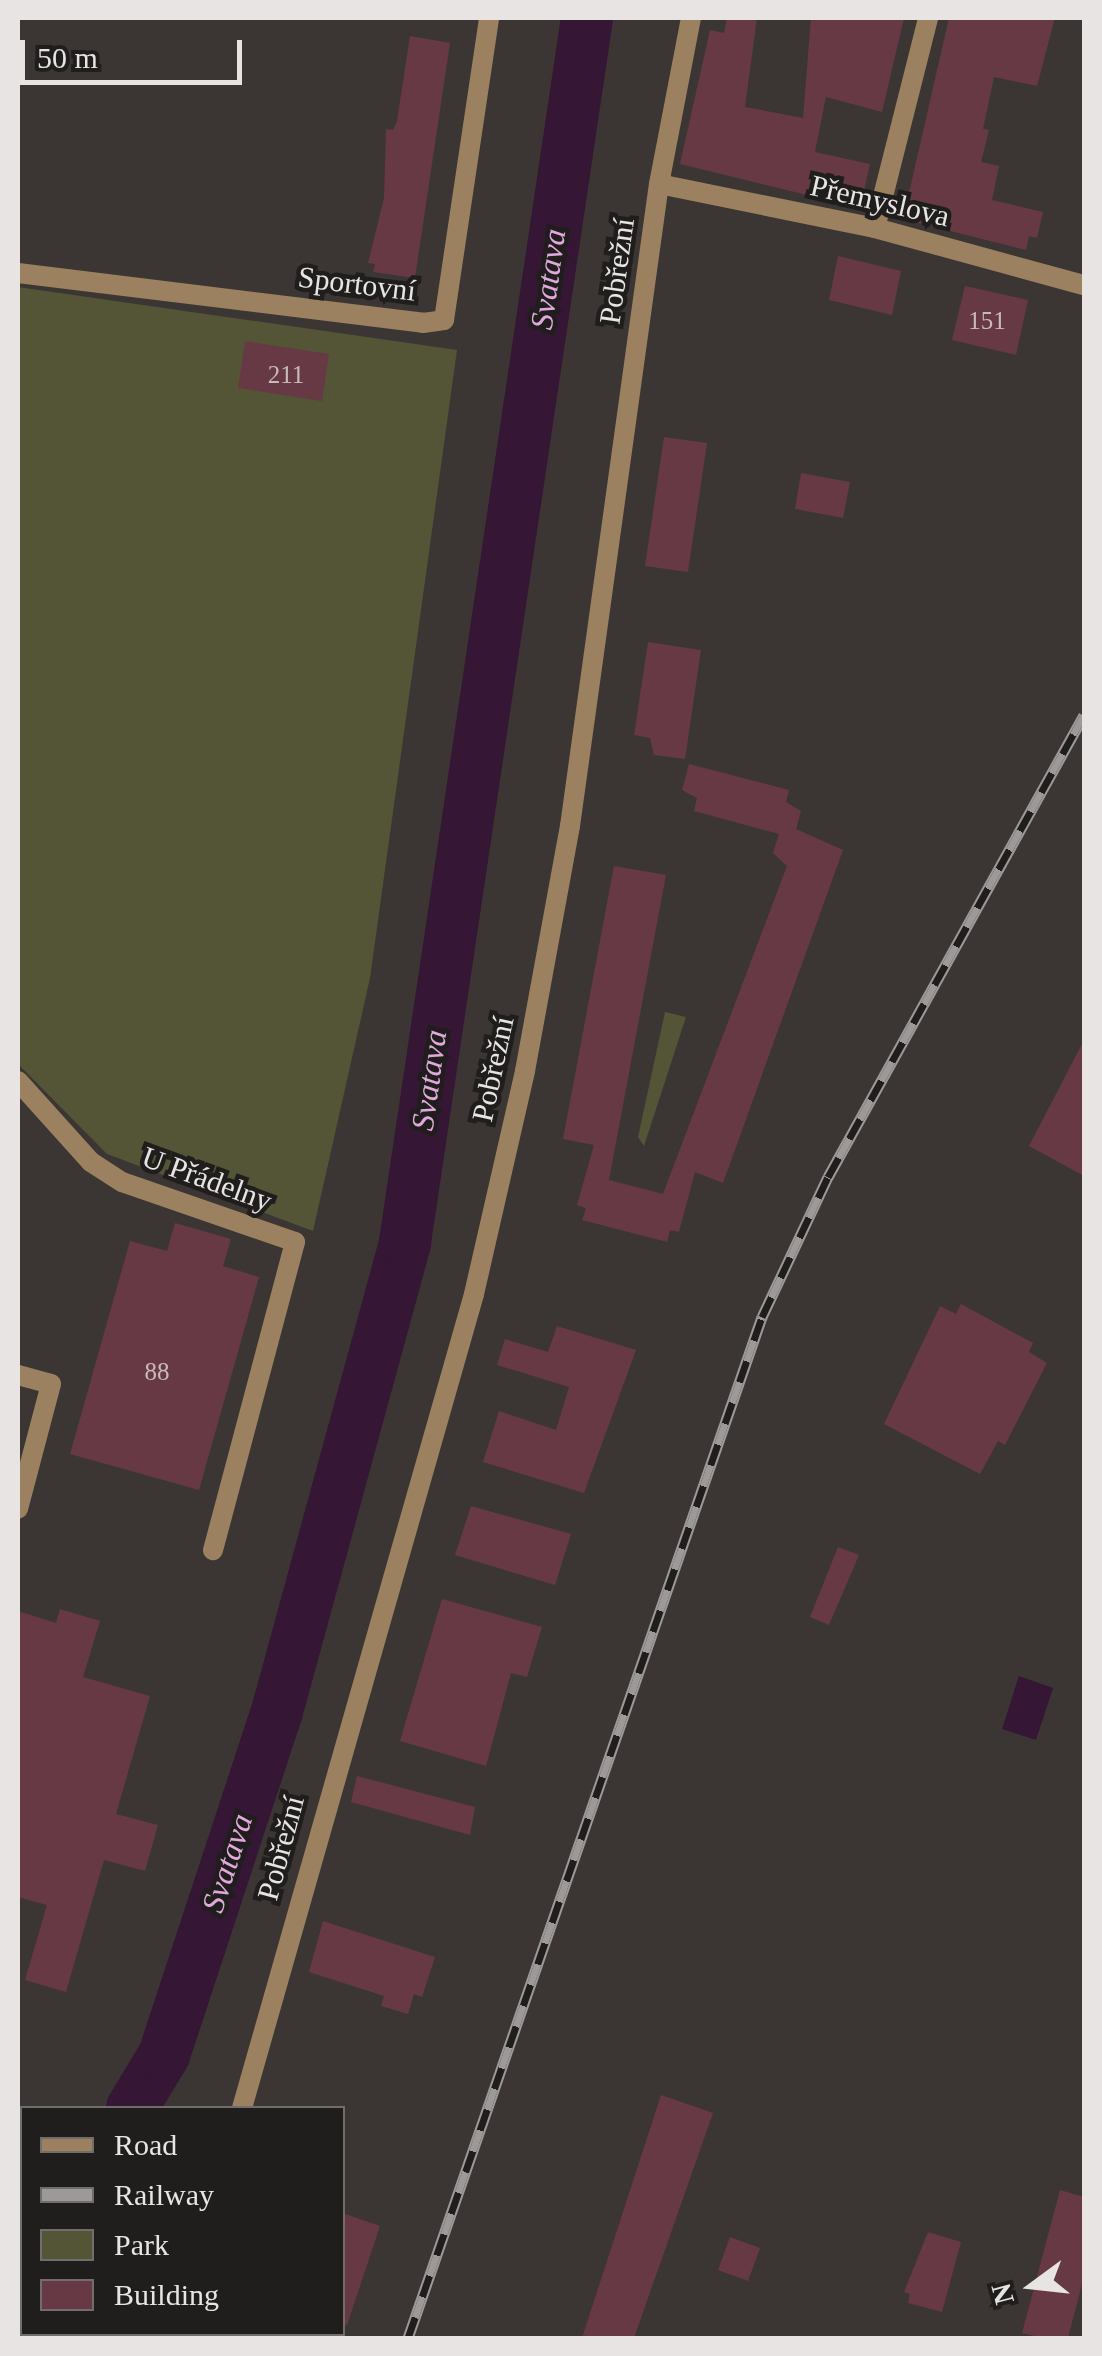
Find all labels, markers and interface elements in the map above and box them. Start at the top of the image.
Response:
scale bar [25,20,248,82]
text: 50 m [37,41,98,74]
street label: Přemyslova [807,168,953,234]
street label: Pobřežní [592,216,642,326]
water label: Svatava [522,226,574,332]
street label: Sportovní [296,259,418,309]
house number: 151 [968,306,1006,336]
house number: 211 [268,360,304,390]
street label: Pobřežní [464,1013,522,1125]
water label: Svatava [403,1027,455,1133]
street label: U Přádelny [137,1139,277,1219]
house number: 88 [144,1357,170,1387]
street label: Pobřežní [250,1792,312,1904]
water label: Svatava [193,1809,261,1917]
legend [20,2106,345,2336]
text: Road [114,2128,177,2161]
text: Railway [114,2178,214,2211]
text: Park [114,2228,169,2261]
north arrow [982,2236,1082,2336]
text: Building [114,2278,219,2311]
text: N [985,2280,1020,2308]

